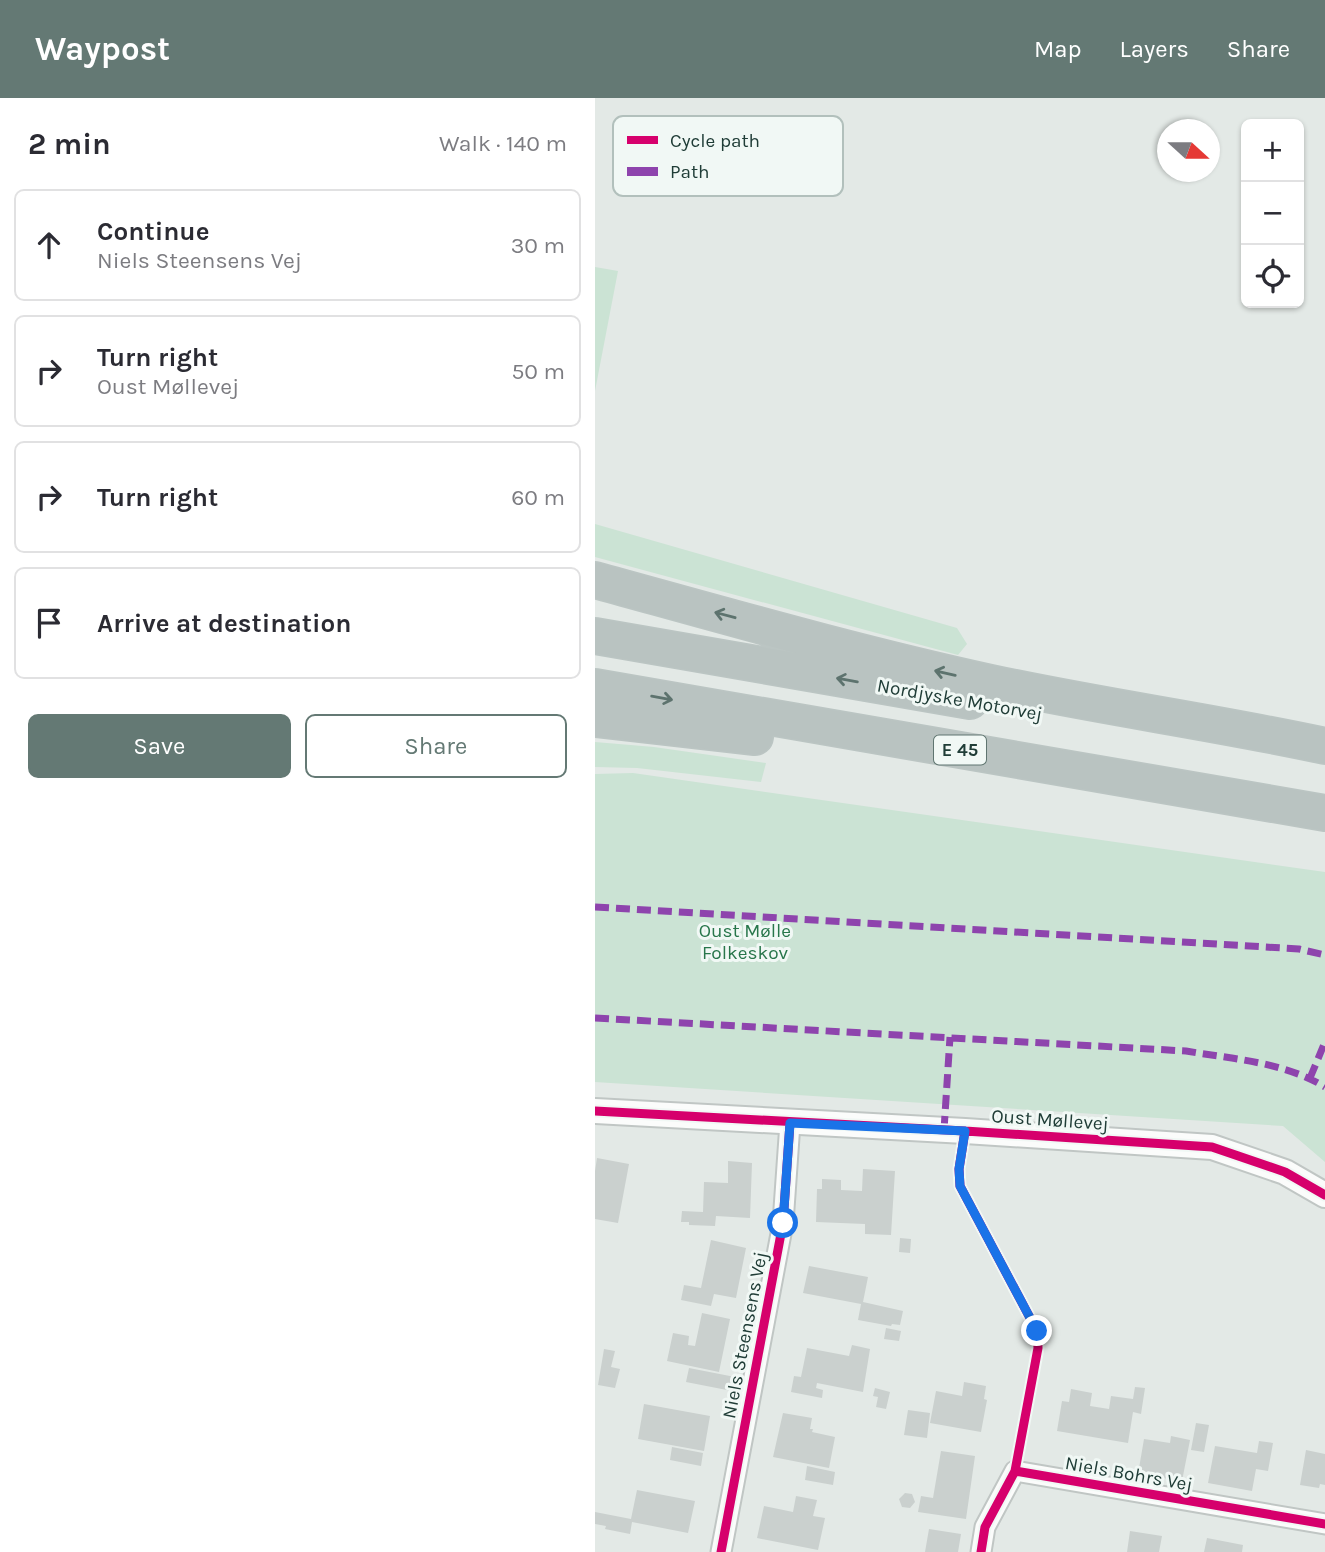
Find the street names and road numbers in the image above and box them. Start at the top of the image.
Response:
street label: Nordjyske Motorvej [875,675,1044,725]
road number: E 45 [934,736,986,764]
street label: Oust Møllevej [991,1105,1109,1135]
street label: Niels Steensens Vej [718,1250,772,1420]
street label: Niels Bohrs Vej [1063,1452,1194,1496]

